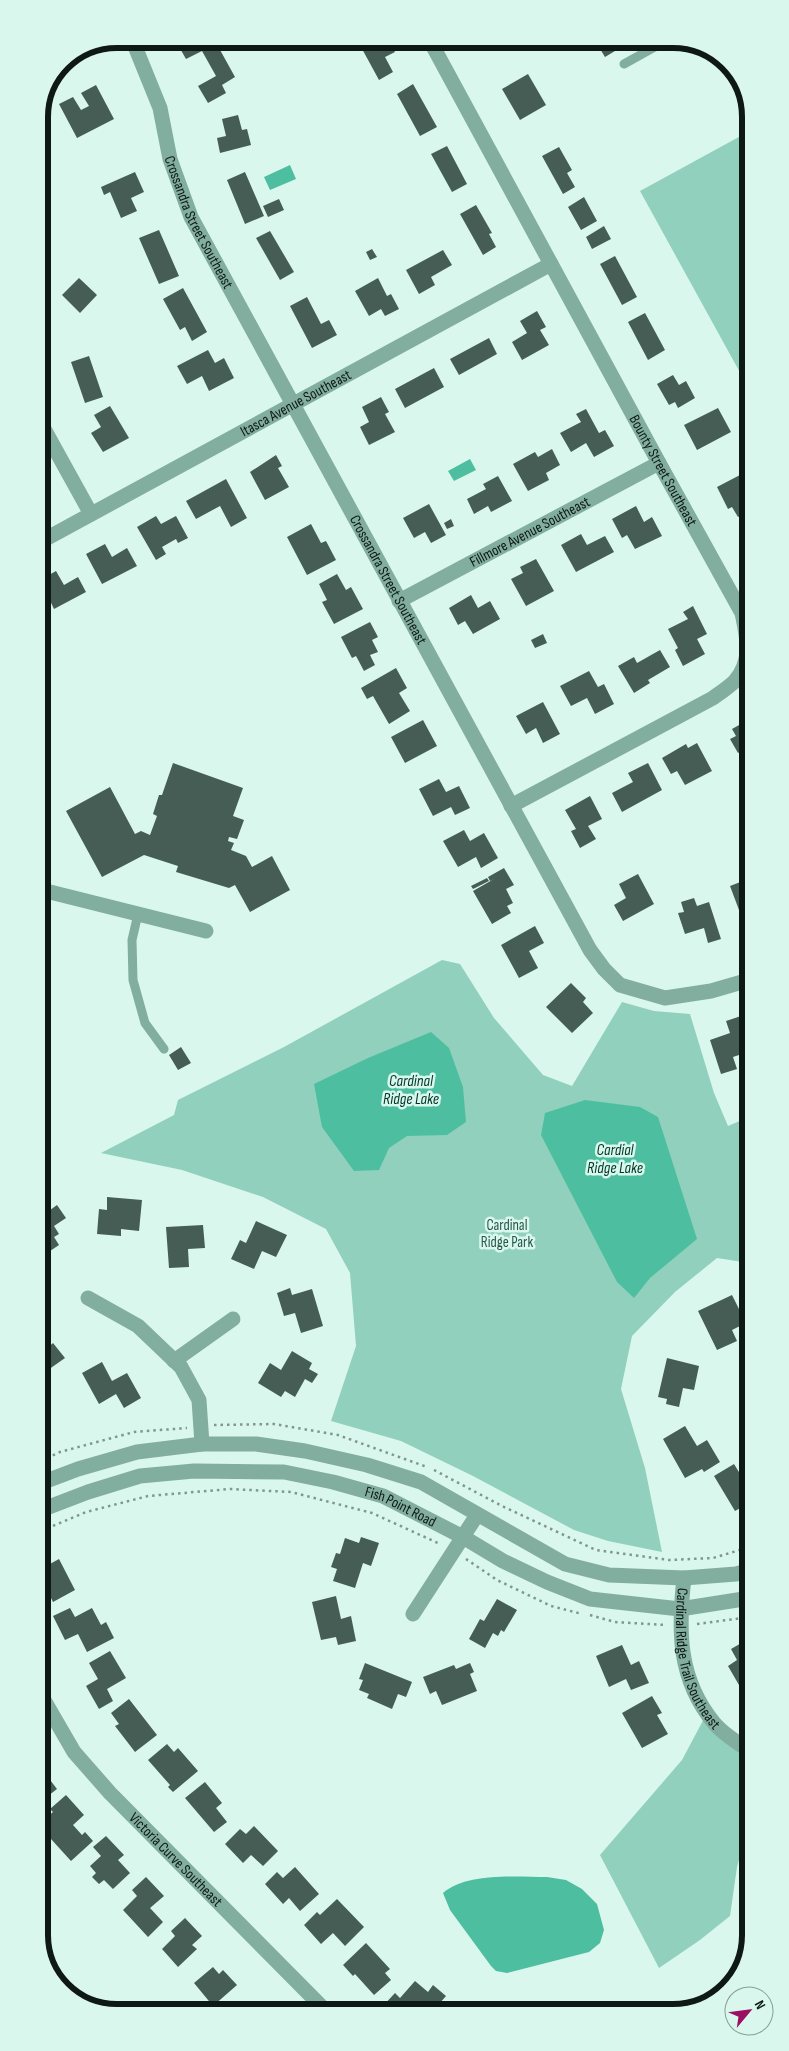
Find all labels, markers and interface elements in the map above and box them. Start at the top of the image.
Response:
street label: Crossandra Street Southeast [160,153,238,292]
street label: Itasca Avenue Southeast [237,365,355,441]
street label: Bounty Street Southeast [625,411,702,530]
street label: Fillmore Avenue Southeast [466,492,594,571]
street label: Crossandra Street Southeast [345,512,432,648]
water label: Cardinal Ridge Lake [383,1072,439,1109]
water label: Cardial Ridge Lake [587,1141,643,1178]
park label: Cardinal Ridge Park [481,1216,533,1252]
street label: Fish Point Road [363,1482,439,1531]
street label: Cardinal Ridge Trail Southeast [672,1587,725,1734]
street label: Victoria Curve Southeast [125,1808,227,1911]
north arrow [724,1986,774,2036]
text: N [751,1998,769,2012]

